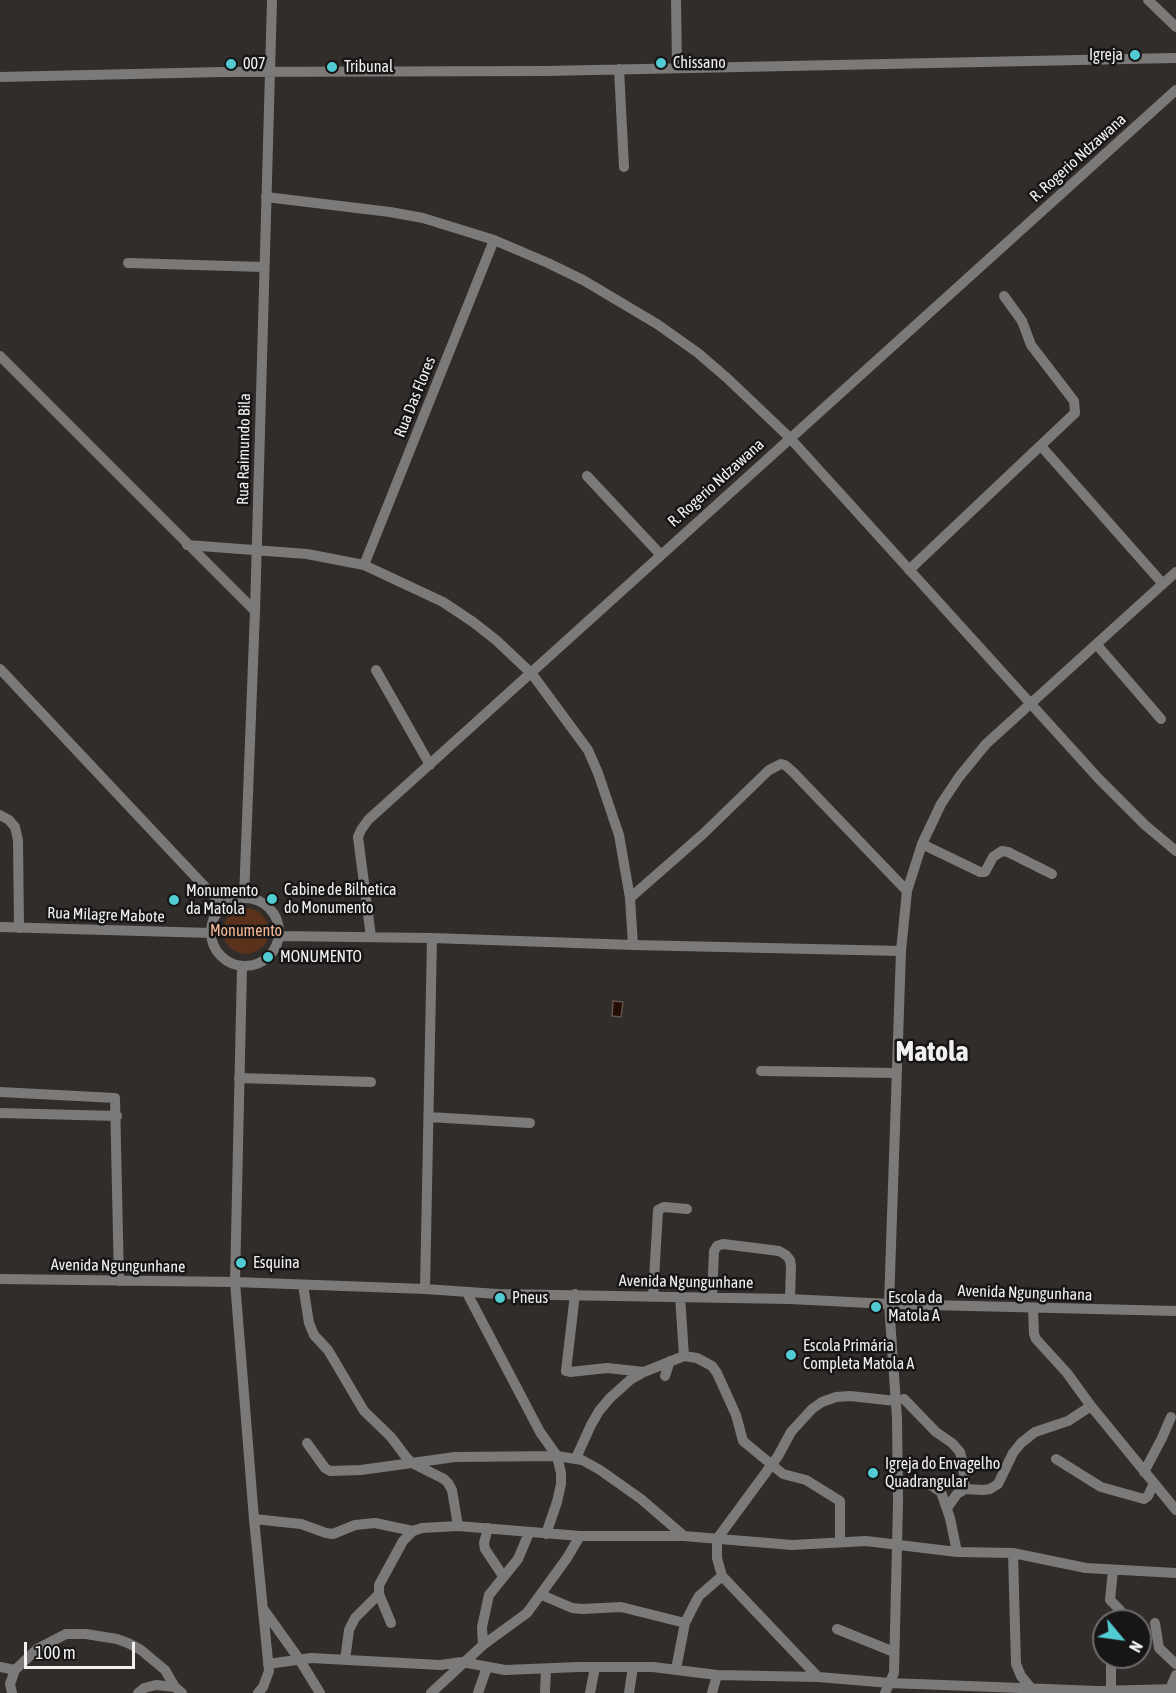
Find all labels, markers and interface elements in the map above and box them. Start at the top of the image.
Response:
place label: Igreja [1089,45,1123,65]
marker: Igreja [1128,48,1142,62]
place label: Chissano [673,53,726,73]
place label: 007 [243,54,266,74]
marker: Chissano [654,56,668,70]
marker: 007 [224,57,238,71]
place label: Tribunal [344,57,393,77]
marker: Tribunal [325,60,339,74]
street label: R. Rogerio Ndzawana [1026,110,1130,206]
street label: Rua Das Flores [390,354,440,440]
street label: Rua Raimundo Bila [233,393,255,505]
street label: R. Rogerio Ndzawana [664,435,768,531]
place label: Cabine de Bilhetica do Monumento [284,880,396,918]
place label: Monumento da Matola [186,881,258,919]
marker: Cabine de Bilhetica do Monumento [265,892,279,906]
marker: Monumento da Matola [167,893,181,907]
street label: Rua Milagre Mabote [47,903,165,927]
park label: Monumento [210,921,282,941]
place label: MONUMENTO [280,947,362,967]
marker: MONUMENTO [261,950,275,964]
district label: Matola [895,1035,969,1069]
place label: Esquina [253,1253,300,1273]
street label: Avenida Ngungunhane [51,1255,185,1277]
marker: Esquina [234,1256,248,1270]
street label: Avenida Ngungunhane [619,1271,753,1293]
street label: Avenida Ngungunhana [957,1281,1093,1305]
place label: Pneus [512,1288,548,1308]
place label: Escola da Matola A [888,1288,943,1326]
marker: Pneus [493,1291,507,1305]
marker: Escola da Matola A [869,1300,883,1314]
place label: Escola Primária Completa Matola A [803,1336,914,1374]
marker: Escola Primária Completa Matola A [784,1348,798,1362]
place label: Igreja do Envagelho Quadrangular [885,1454,1000,1492]
marker: Igreja do Envagelho Quadrangular [866,1466,880,1480]
north arrow [1092,1609,1152,1669]
scale bar [27,1630,138,1668]
text: N [1126,1638,1146,1655]
text: 100 m [35,1642,76,1663]

